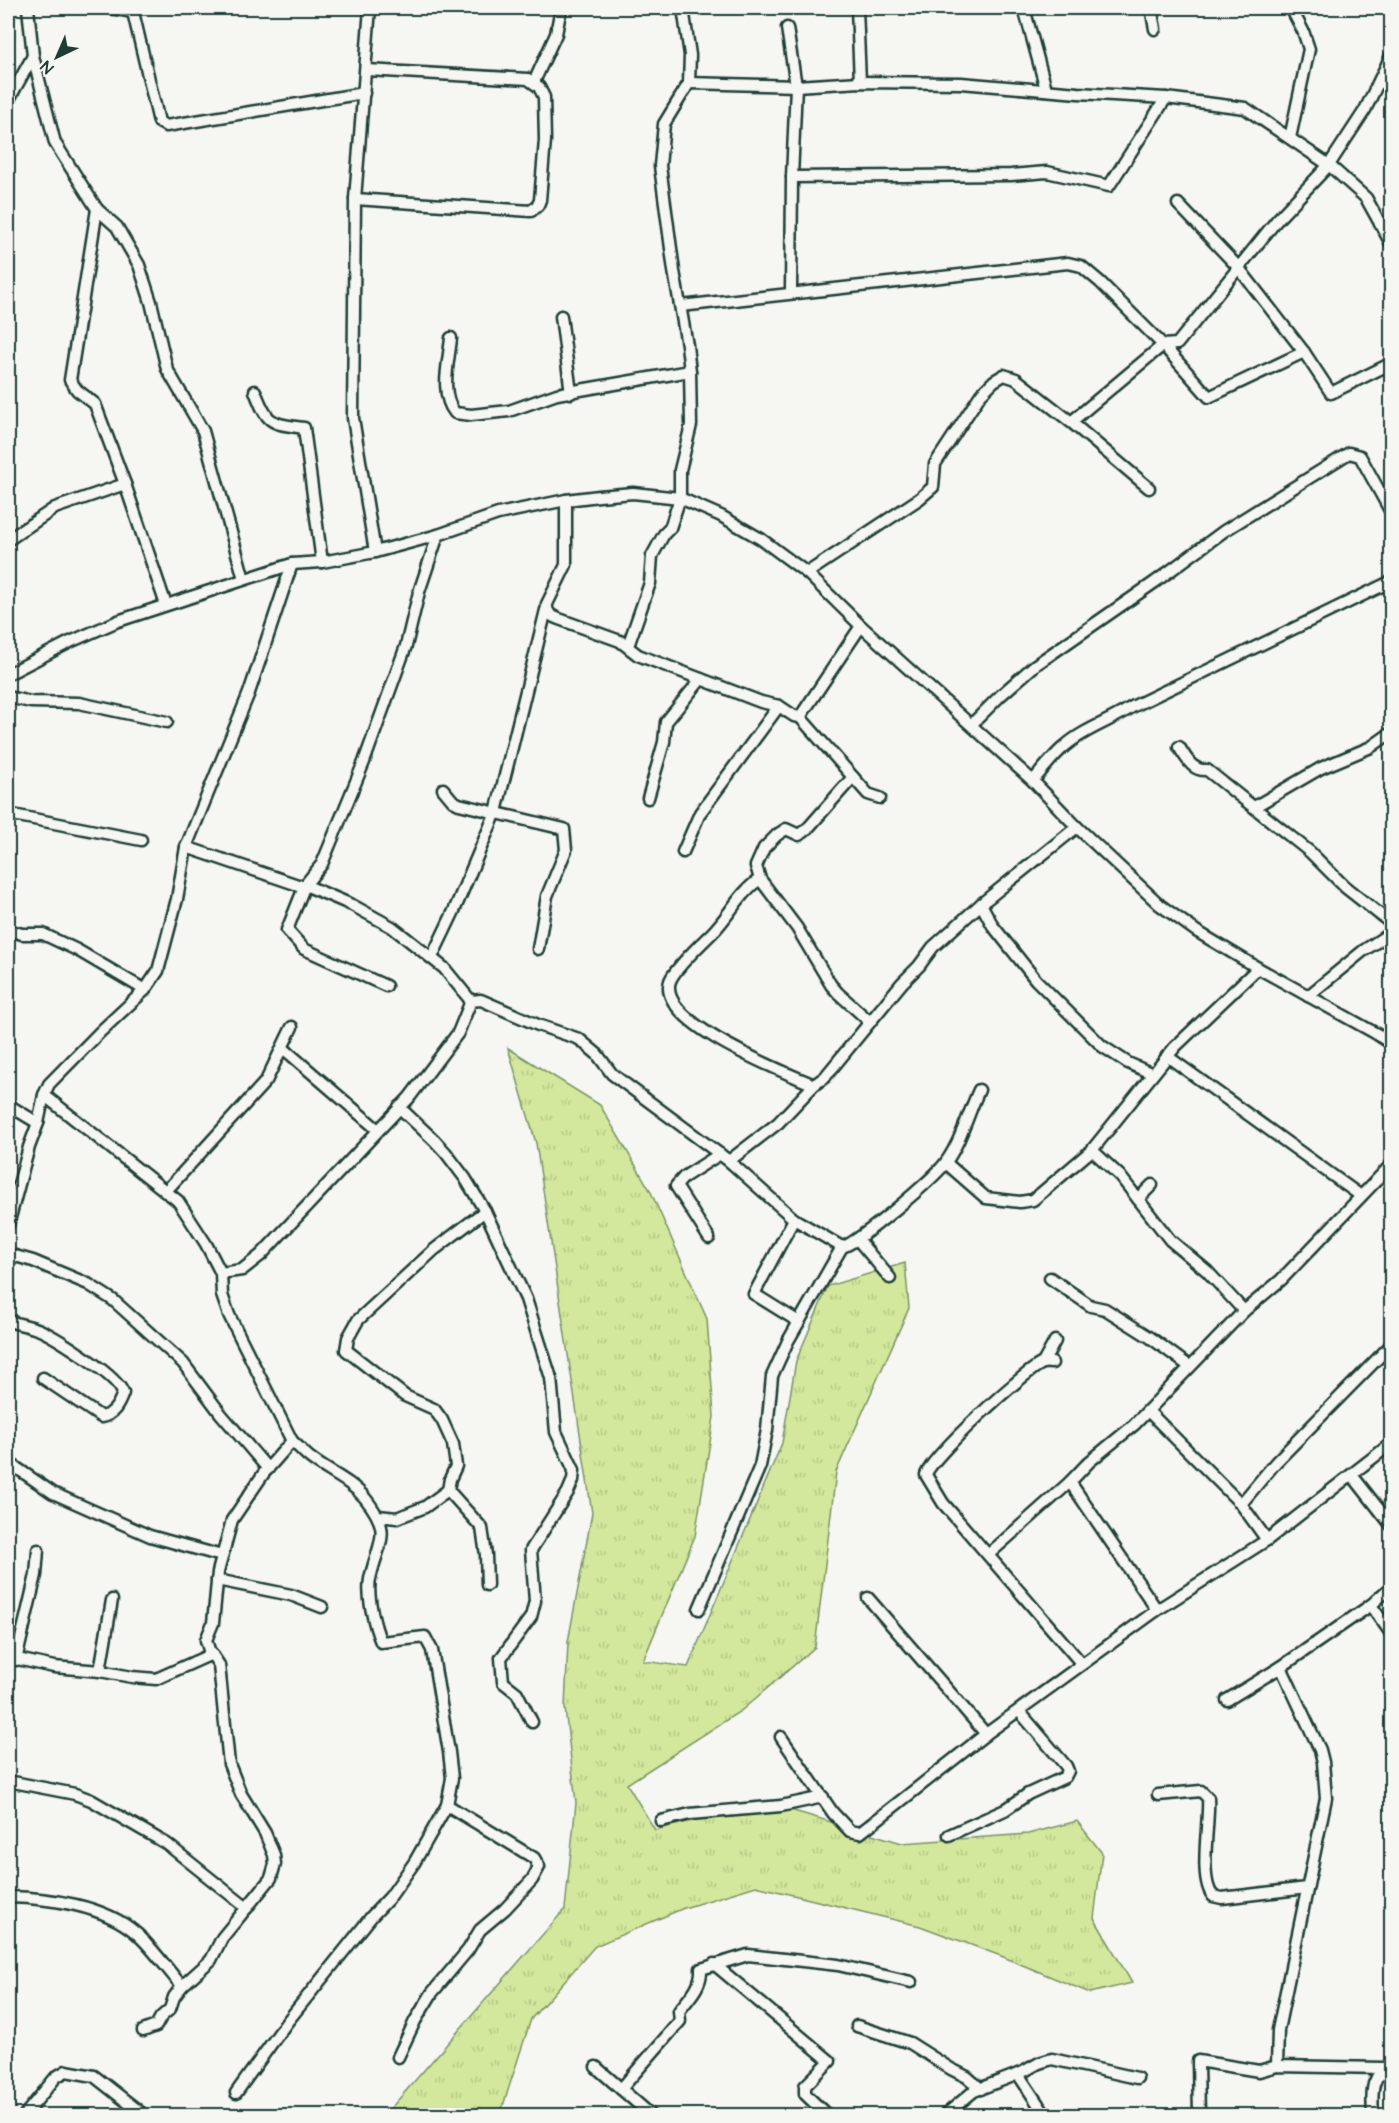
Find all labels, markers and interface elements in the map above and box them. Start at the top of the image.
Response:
north arrow [27,27,87,87]
text: N [36,56,59,78]

